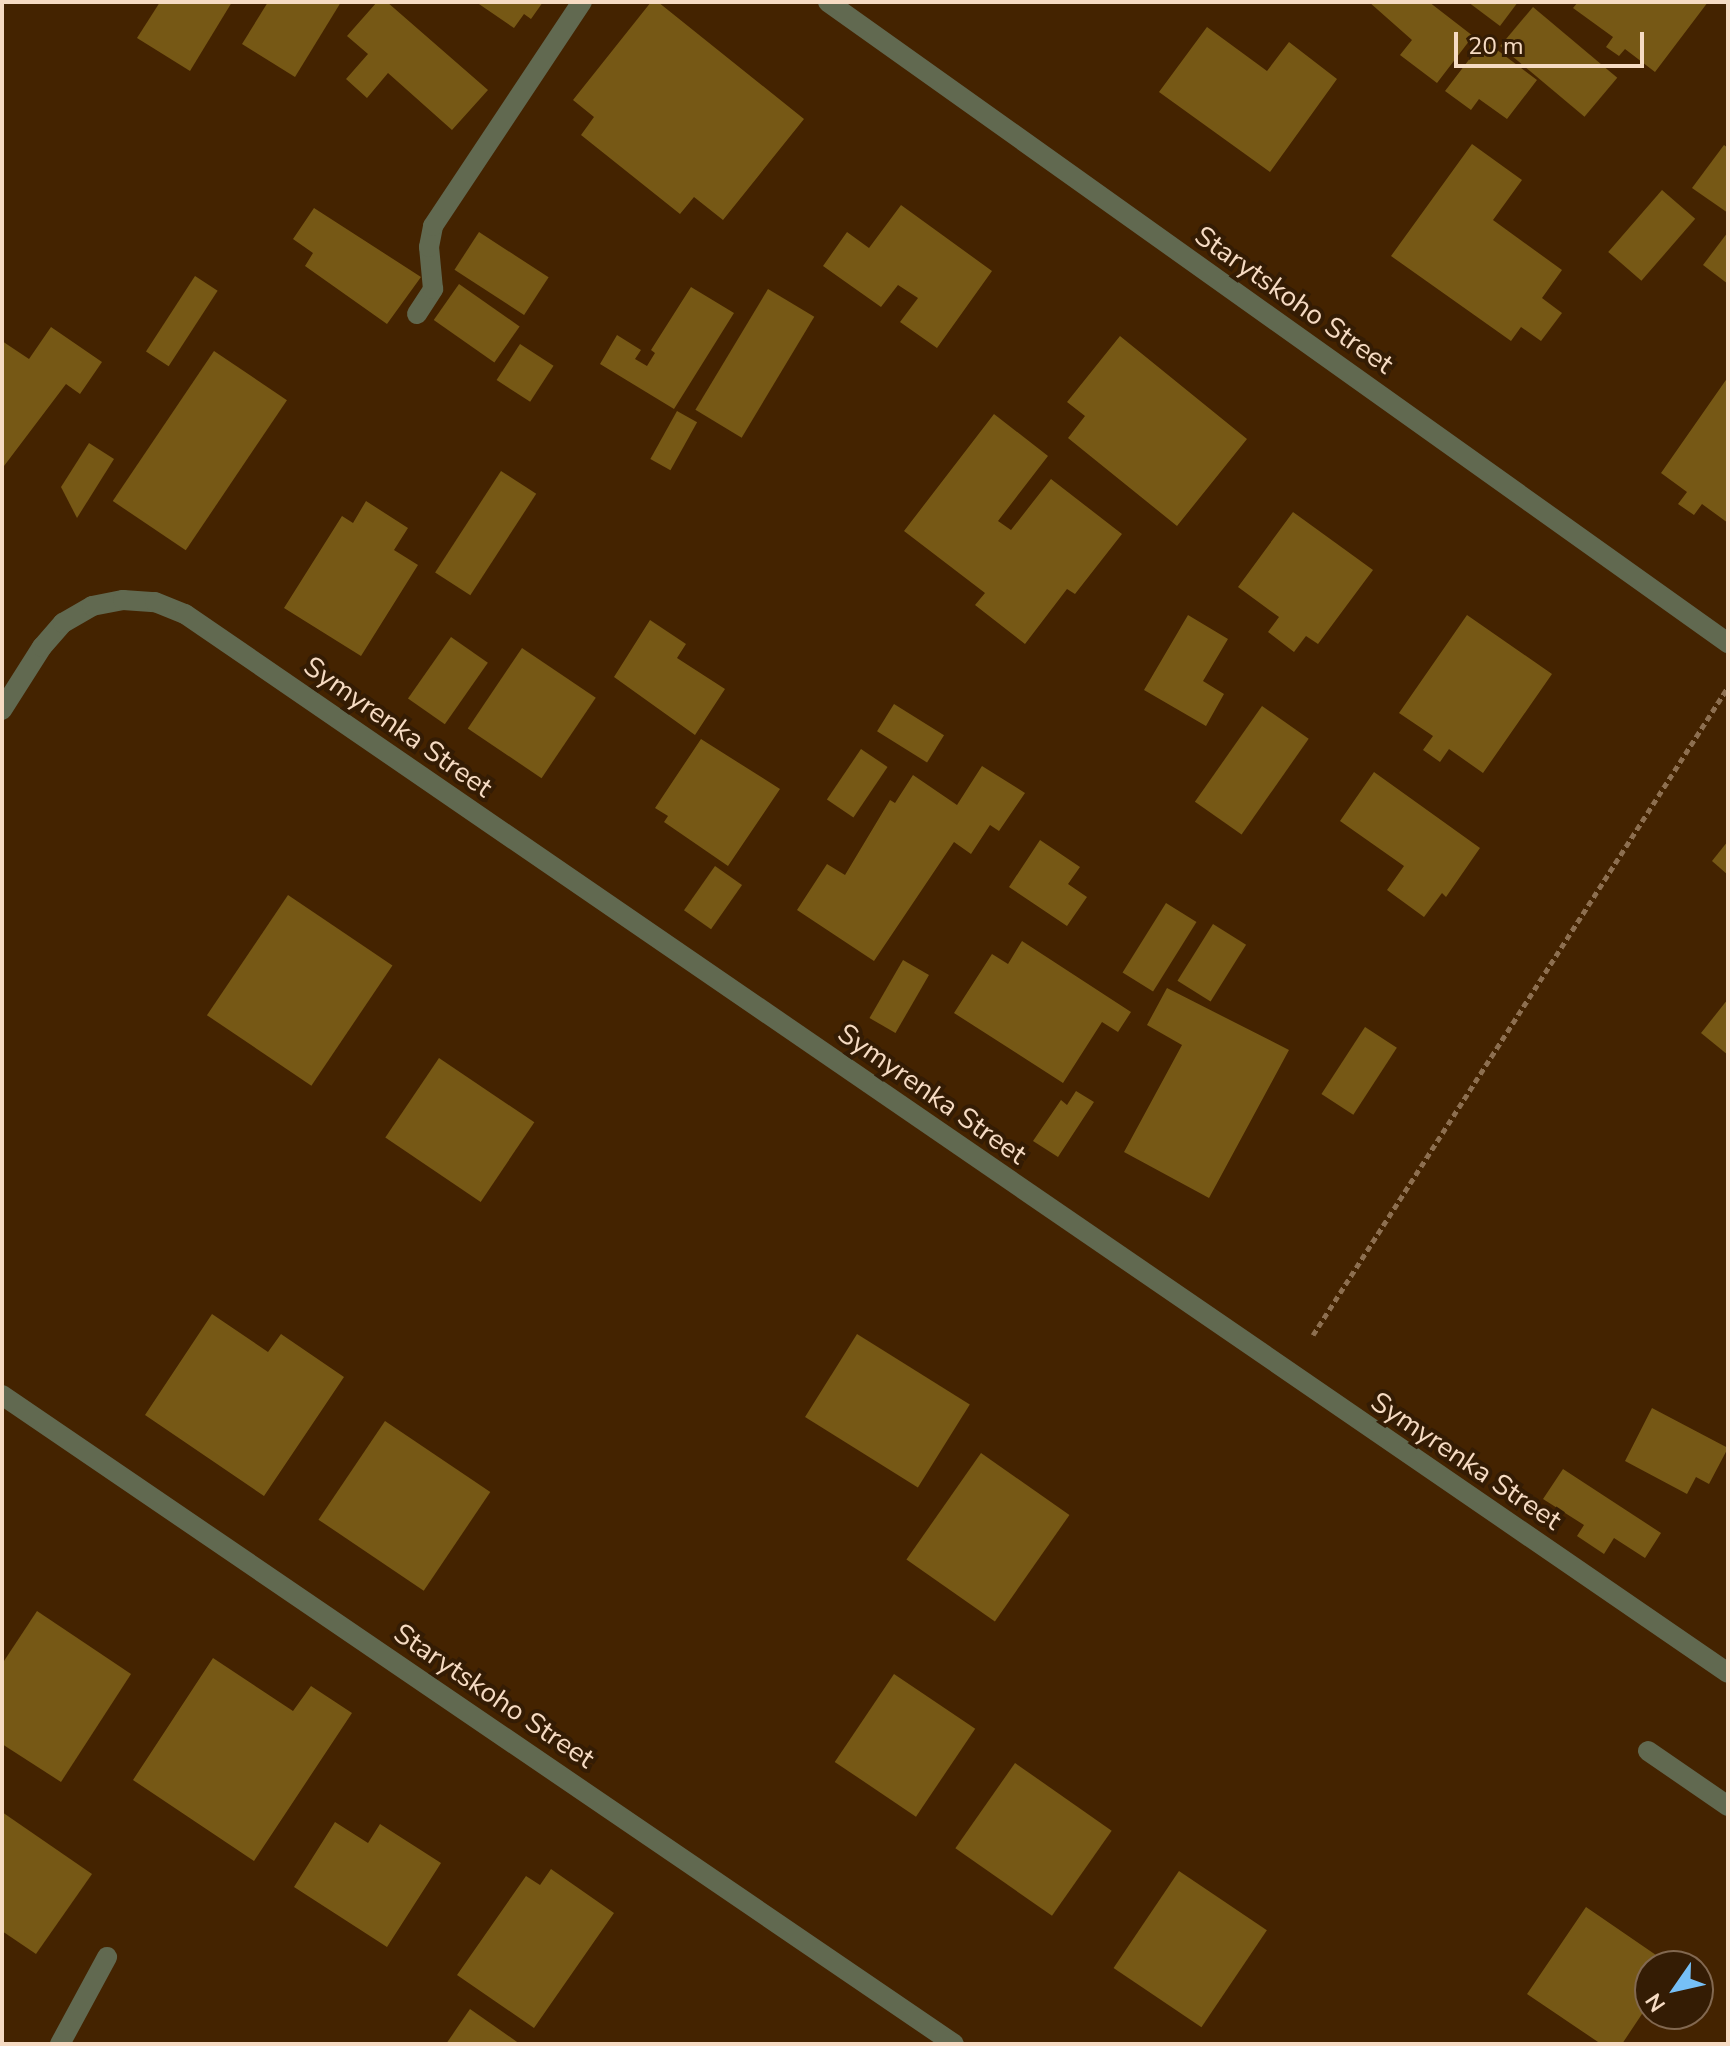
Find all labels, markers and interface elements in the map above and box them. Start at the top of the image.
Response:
scale bar [1458,16,1648,66]
text: 20 m [1468,30,1524,62]
street label: Starytskoho Street [1188,219,1400,381]
street label: Symyrenka Street [297,649,499,805]
street label: Symyrenka Street [831,1016,1033,1172]
street label: Symyrenka Street [1364,1385,1568,1537]
street label: Starytskoho Street [387,1616,601,1776]
north arrow [1634,1950,1714,2030]
text: N [1639,1987,1673,2018]

